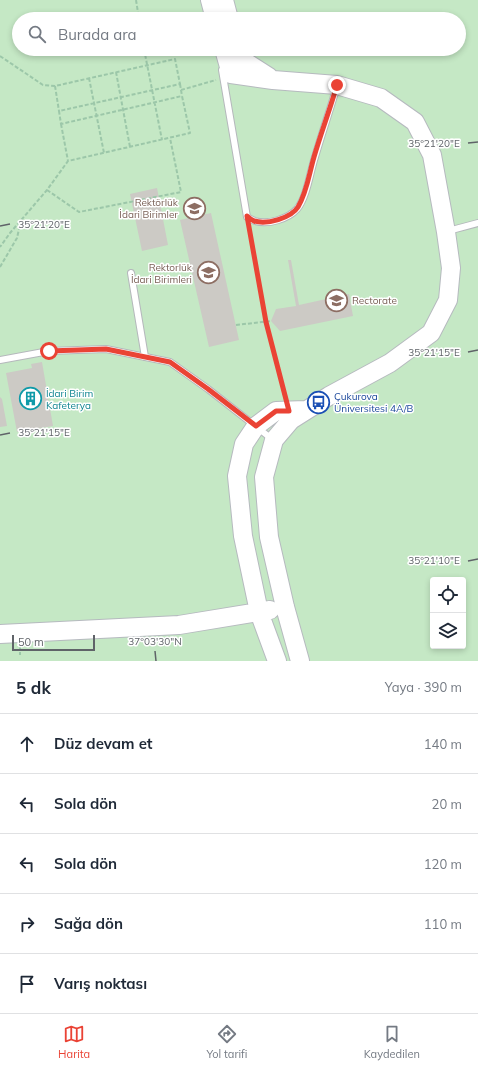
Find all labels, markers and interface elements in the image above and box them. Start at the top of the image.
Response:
search box [12,12,466,56]
icon: search [26,23,48,45]
text: Burada ara [58,25,137,44]
route end [328,76,346,94]
text: 35°21'20"E [408,137,460,150]
school or university icon: Rektörlük İdari Birimler [181,195,207,221]
place label: Rektörlük İdari Birimler [119,196,179,221]
text: 35°21'20"E [18,218,70,231]
school or university icon: Rektorlük İdari Birimleri [195,260,221,286]
place label: Rektorlük İdari Birimleri [131,261,193,286]
school or university icon: Rectorate [324,287,350,313]
place label: Rectorate [352,294,397,307]
route start [40,342,58,360]
text: 35°21'15"E [408,346,460,359]
building icon: İdari Birim Kafeterya [17,386,43,412]
place label: İdari Birim Kafeterya [46,387,93,412]
bus stop icon: Çukurova Üni̇versi̇tesi̇ 4A/B [306,389,332,415]
place label: Çukurova Üni̇versi̇tesi̇ 4A/B [334,390,413,415]
text: 35°21'15"E [18,426,70,439]
text: 35°21'10"E [408,554,460,567]
map controls [430,577,466,649]
button: locate [430,577,466,613]
button: layers [430,613,466,649]
scale bar [12,633,95,652]
text: 50 m [18,635,44,649]
text: 37°03'30"N [128,635,182,648]
text: 5 dk [16,677,51,698]
text: Yaya · 390 m [385,679,462,695]
icon: ahead [16,733,38,755]
text: Düz devam et [54,734,153,753]
text: 140 m [424,736,462,752]
icon: left [16,793,38,815]
text: Sola dön [54,794,117,813]
text: 20 m [432,796,462,812]
icon: left [16,853,38,875]
text: Sola dön [54,854,117,873]
text: 120 m [424,856,462,872]
icon: right [16,913,38,935]
text: Sağa dön [54,914,123,933]
text: 110 m [424,916,462,932]
icon: arrive [16,973,38,995]
text: Varış noktası [54,974,147,993]
tab: Harita [58,1023,90,1061]
tab: Yol tarifi [206,1023,247,1061]
tab: Kaydedilen [364,1023,420,1061]

